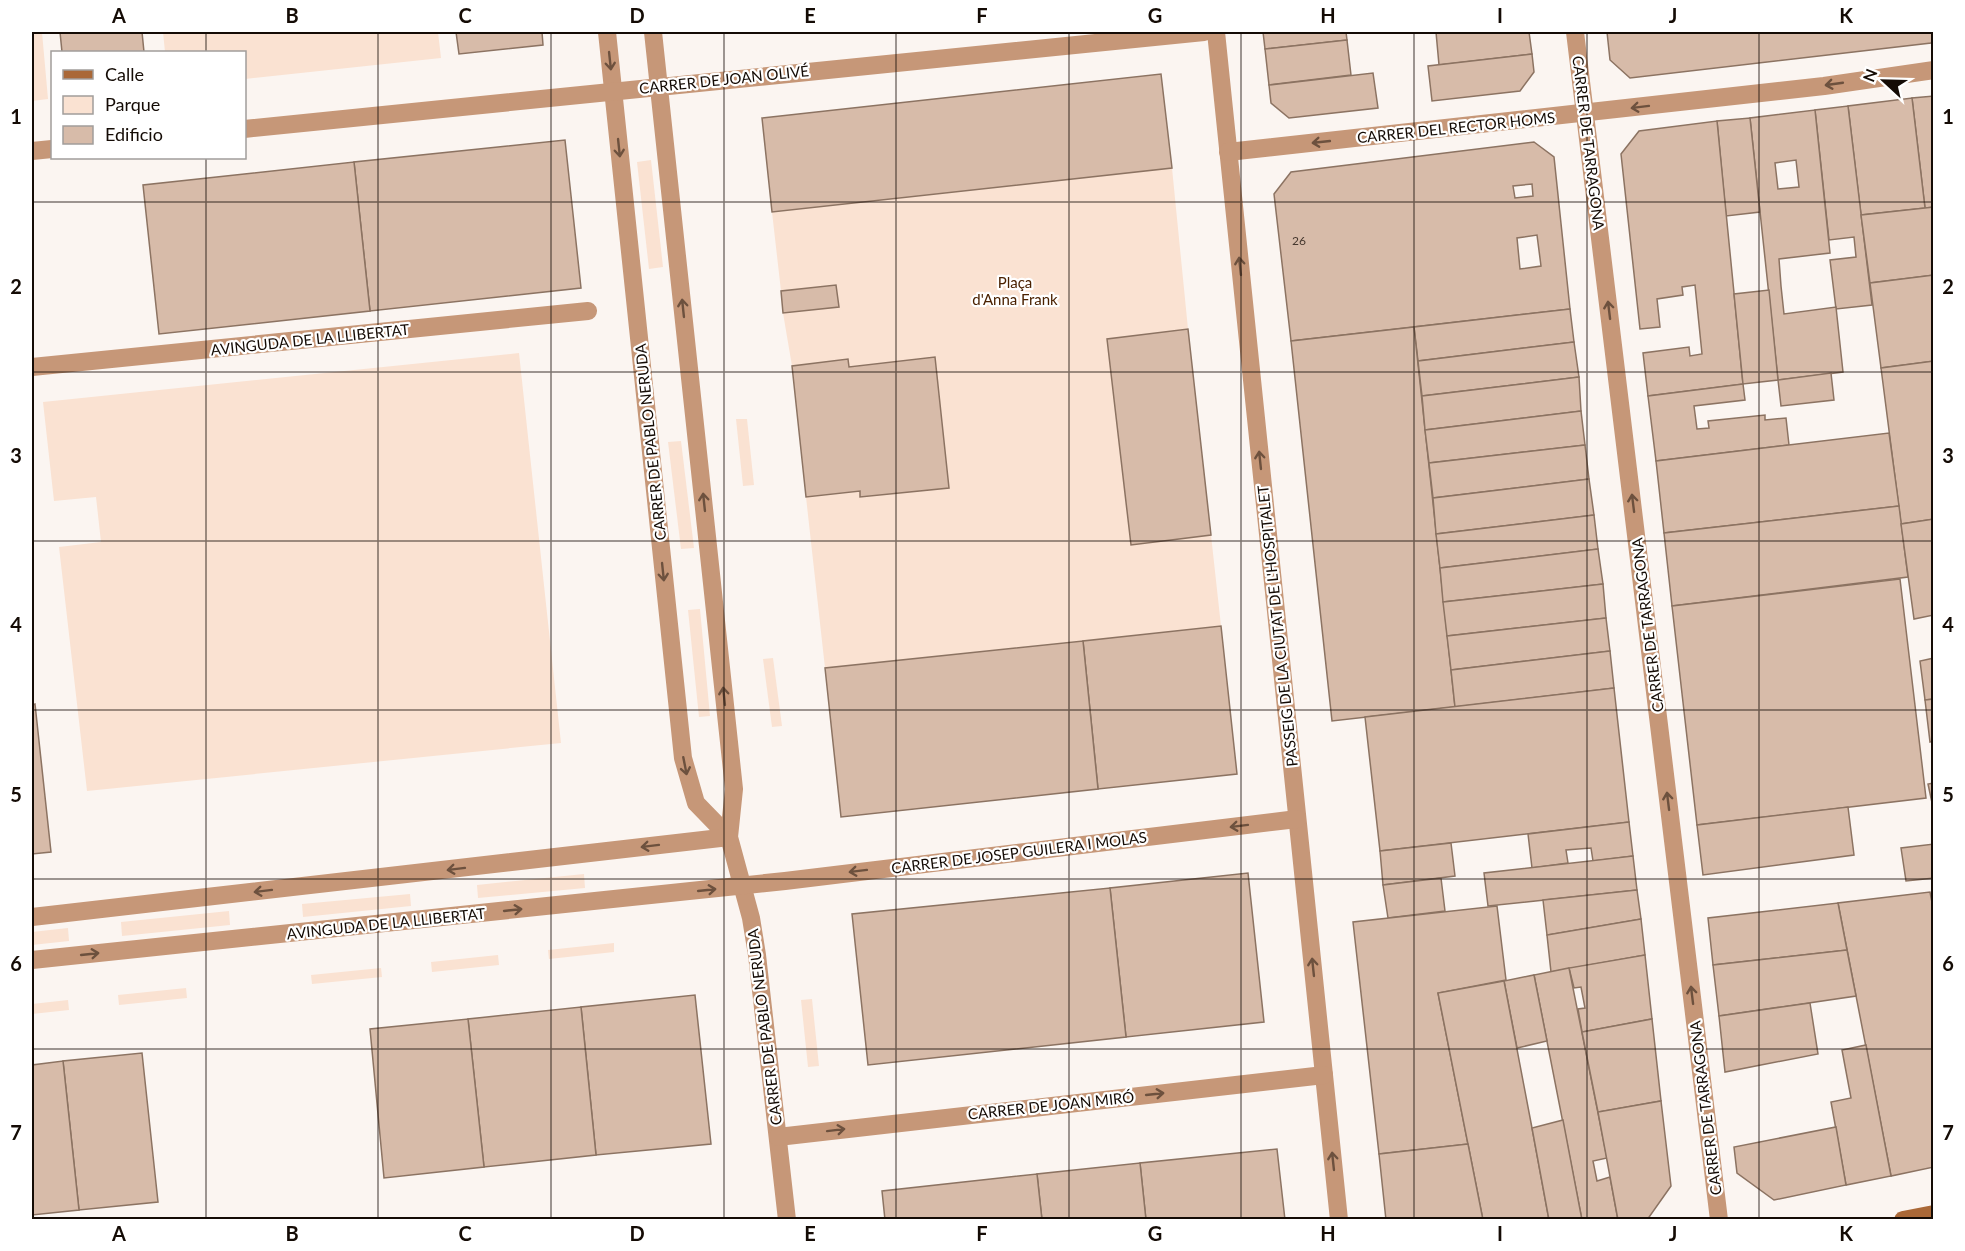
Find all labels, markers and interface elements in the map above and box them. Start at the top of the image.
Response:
text: A [111,3,126,27]
text: B [285,3,299,27]
text: C [458,3,472,27]
text: D [629,3,645,27]
text: E [804,3,816,27]
text: F [976,3,988,27]
text: G [1148,3,1162,27]
text: H [1320,3,1336,27]
text: I [1497,3,1503,27]
text: J [1669,3,1677,27]
text: K [1839,3,1853,27]
one-way arrow [605,50,616,70]
legend [51,51,246,159]
north arrow [1854,51,1914,111]
street label: CARRER DE TARRAGONA [1569,55,1609,232]
street label: CARRER DE JOAN OLIVÉ [638,61,810,97]
text: Calle [105,63,144,85]
text: N [1859,66,1881,84]
one-way arrow [1825,79,1844,90]
text: Parque [105,93,160,115]
one-way arrow [1631,101,1651,112]
text: 1 [10,104,22,128]
text: 1 [1942,104,1954,128]
street label: CARRER DEL RECTOR HOMS [1356,108,1556,146]
text: Edificio [105,123,163,145]
one-way arrow [1312,137,1332,148]
one-way arrow [614,138,625,158]
house number: 26 [1292,233,1306,248]
one-way arrow [1234,257,1245,277]
park label: Plaça d'Anna Frank [972,273,1058,308]
text: 2 [10,274,22,298]
text: 2 [1942,274,1954,298]
one-way arrow [677,299,688,318]
one-way arrow [1604,300,1615,320]
street label: AVINGUDA DE LA LLIBERTAT [210,320,410,358]
street label: CARRER DE PABLO NERUDA [631,342,669,541]
text: 3 [10,443,22,467]
text: 3 [1942,443,1954,467]
one-way arrow [1254,451,1265,471]
street label: PASSEIG DE LA CIUTAT DE L'HOSPITALET [1253,484,1301,768]
one-way arrow [698,492,709,512]
one-way arrow [1627,494,1638,514]
street label: CARRER DE TARRAGONA [1627,536,1667,713]
one-way arrow [658,562,669,582]
text: 4 [10,612,22,636]
text: 4 [1942,612,1954,636]
one-way arrow [719,686,730,706]
one-way arrow [680,756,691,775]
text: 5 [10,782,22,806]
text: 5 [1942,782,1954,806]
one-way arrow [1663,792,1674,811]
one-way arrow [1230,820,1250,831]
street label: CARRER DE JOSEP GUILERA I MOLAS [890,827,1148,877]
one-way arrow [641,841,661,852]
one-way arrow [447,863,467,874]
one-way arrow [848,866,868,877]
one-way arrow [697,884,717,895]
one-way arrow [253,886,273,897]
street label: AVINGUDA DE LA LLIBERTAT [286,904,486,942]
one-way arrow [503,904,523,915]
street label: CARRER DE PABLO NERUDA [743,927,785,1126]
one-way arrow [79,948,99,959]
text: 6 [10,951,22,975]
text: 6 [1942,951,1954,975]
one-way arrow [1307,958,1318,978]
one-way arrow [1686,985,1697,1005]
street label: CARRER DE TARRAGONA [1685,1019,1725,1196]
street label: CARRER DE JOAN MIRÓ [967,1087,1135,1123]
one-way arrow [1144,1088,1164,1099]
text: 7 [10,1120,22,1144]
text: 7 [1942,1120,1954,1144]
one-way arrow [825,1124,845,1135]
one-way arrow [1327,1152,1338,1172]
text: A [111,1221,126,1245]
text: B [285,1221,299,1245]
text: C [458,1221,472,1245]
text: D [629,1221,645,1245]
text: E [804,1221,816,1245]
text: F [976,1221,988,1245]
text: G [1148,1221,1162,1245]
text: H [1320,1221,1336,1245]
text: I [1497,1221,1503,1245]
text: J [1669,1221,1677,1245]
text: K [1839,1221,1853,1245]

